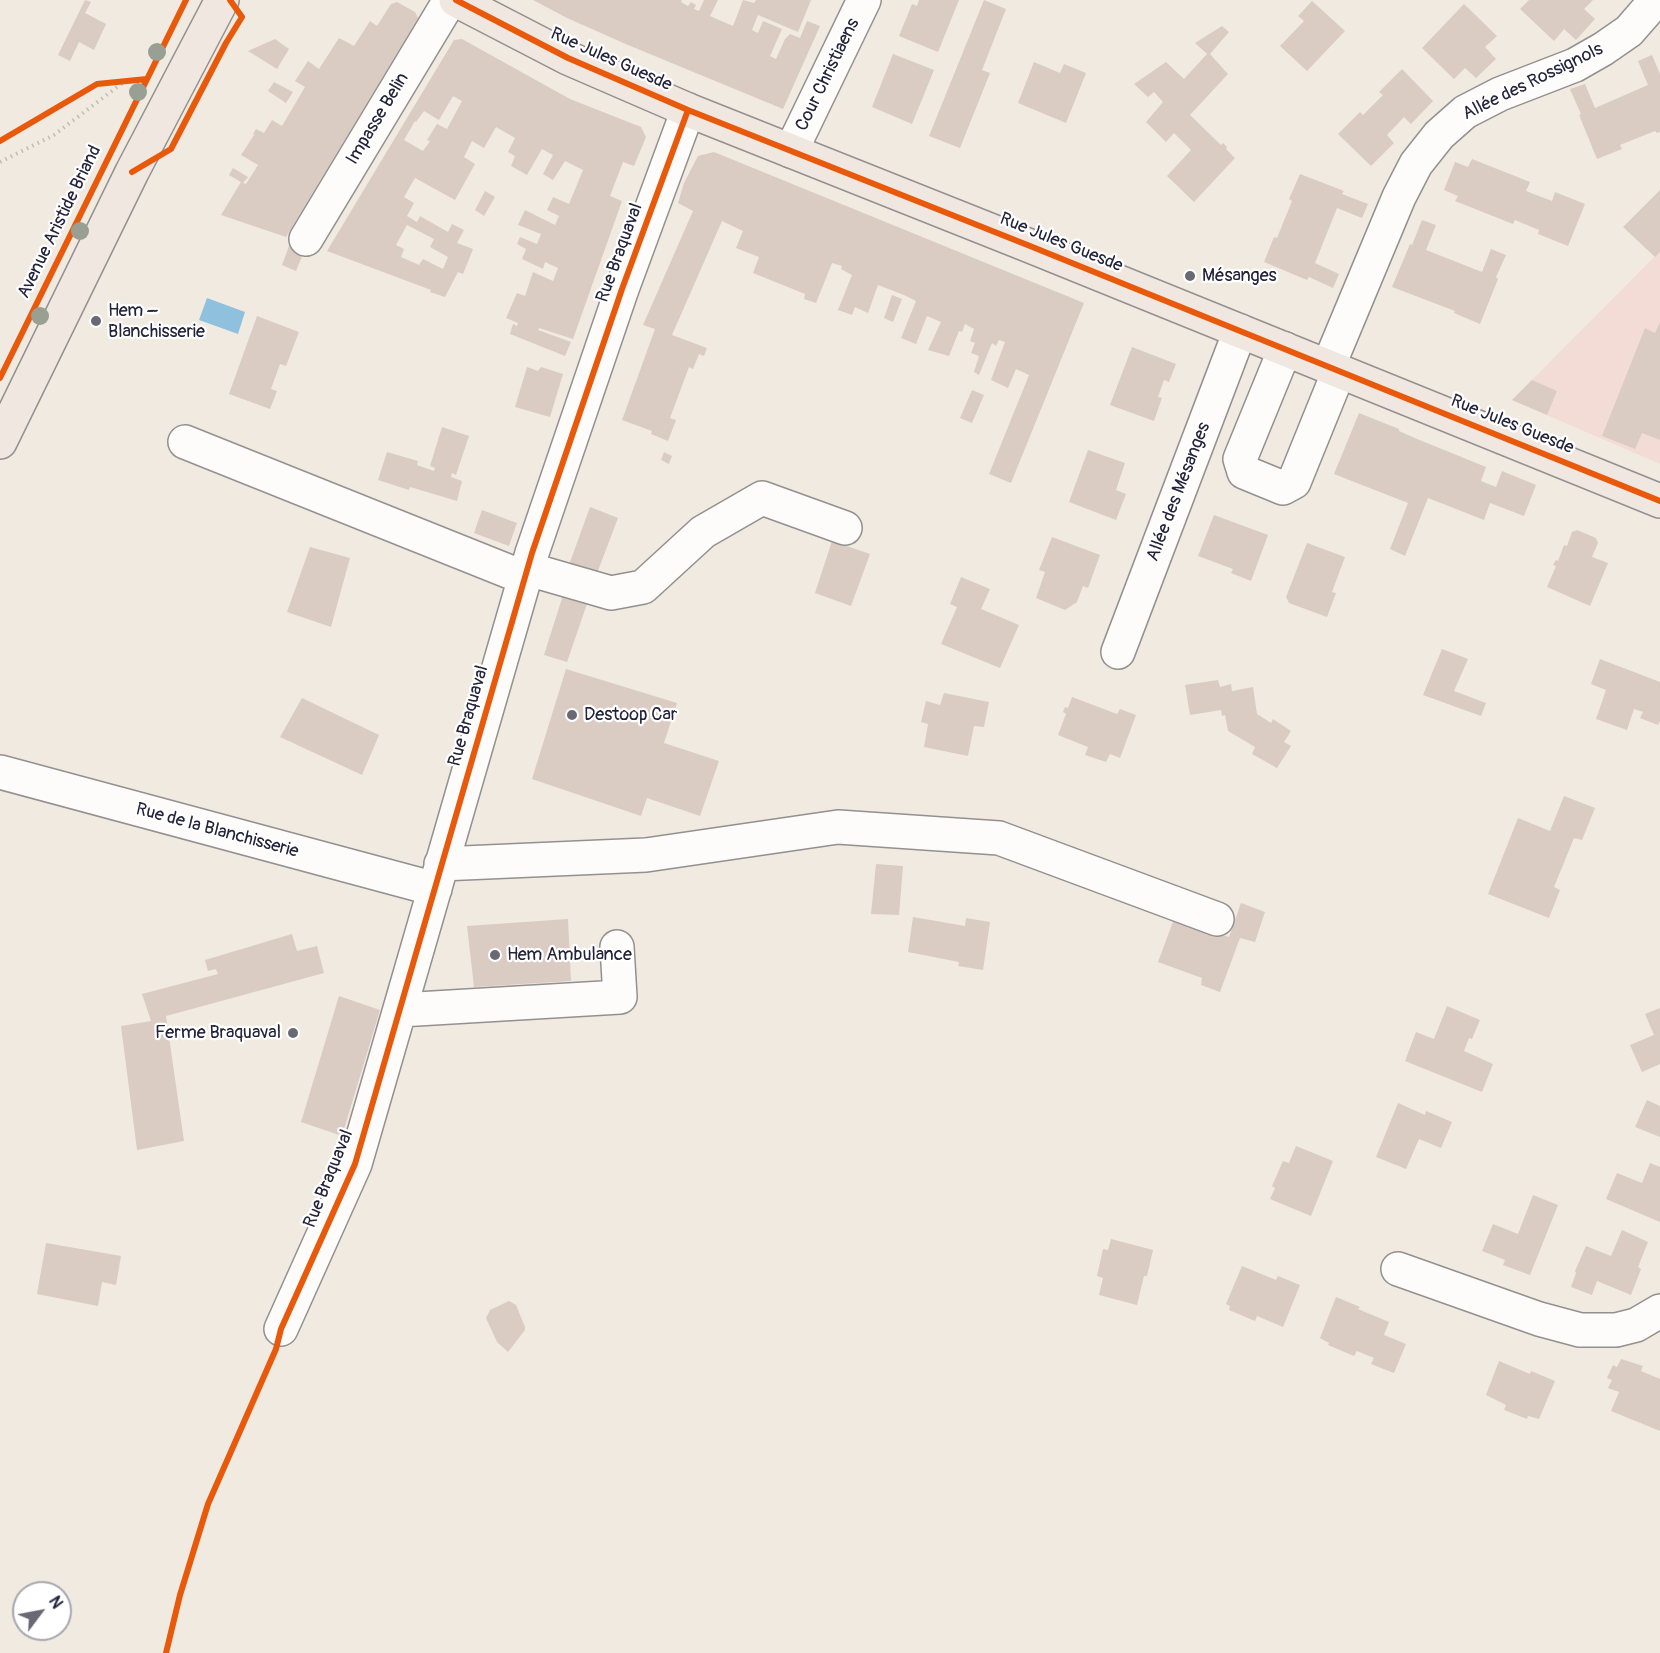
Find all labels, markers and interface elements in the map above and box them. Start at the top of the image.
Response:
street label: Cour Christiaens [791,15,865,135]
street label: Rue Jules Guesde [547,24,675,96]
street label: Allée des Rossignols [1459,39,1607,125]
street label: Impasse Belin [342,69,414,169]
street label: Avenue Aristide Briand [14,142,106,302]
street label: Rue Braquaval [592,201,648,305]
street label: Rue Jules Guesde [996,208,1126,278]
place label: Mésanges [1202,265,1277,287]
marker: Mésanges [1183,269,1197,283]
place label: Hem – Blanchisserie [108,300,205,342]
marker: Hem – Blanchisserie [89,314,103,328]
street label: Rue Jules Guesde [1447,390,1577,460]
street label: Allée des Mésanges [1143,420,1215,564]
street label: Rue Braquaval [444,663,494,769]
place label: Destoop Car [584,704,677,726]
marker: Destoop Car [565,708,579,722]
street label: Rue de la Blanchisserie [133,799,301,863]
place label: Hem Ambulance [507,944,632,966]
marker: Hem Ambulance [488,948,502,962]
place label: Ferme Braquaval [155,1022,281,1044]
marker: Ferme Braquaval [286,1026,300,1040]
street label: Rue Braquaval [300,1127,358,1231]
north arrow [12,1581,72,1641]
text: N [44,1593,67,1612]

